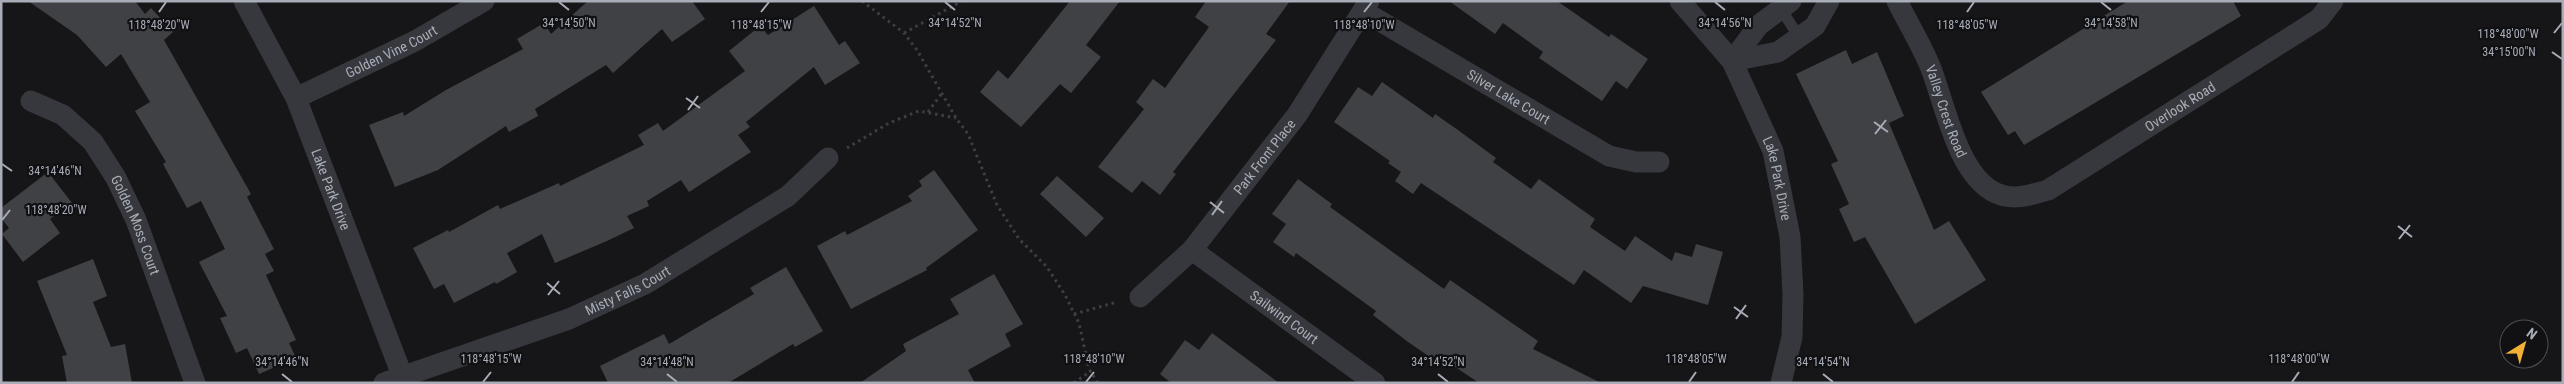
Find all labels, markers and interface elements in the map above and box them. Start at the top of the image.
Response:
text: 34°14'50"N [542,16,596,30]
text: 34°14'52"N [928,16,982,30]
text: 34°14'56"N [1698,16,1752,30]
text: 34°14'58"N [2084,16,2138,30]
text: 118°48'20"W [128,18,190,32]
text: 118°48'15"W [730,18,792,32]
text: 118°48'10"W [1333,18,1395,32]
text: 118°48'05"W [1936,18,1998,32]
street label: Golden Vine Court [343,22,440,81]
text: 118°48'00"W [2477,27,2539,41]
text: 34°15'00"N [2482,45,2536,59]
street label: Valley Crest Road [1922,63,1970,160]
street label: Silver Lake Court [1464,66,1553,127]
street label: Overlook Road [2142,79,2218,135]
street label: Park Front Place [1230,116,1299,198]
street label: Lake Park Drive [1759,134,1795,222]
street label: Lake Park Drive [308,147,354,233]
text: 34°14'46"N [28,164,82,178]
street label: Golden Moss Court [108,173,163,277]
text: 118°48'20"W [25,203,87,217]
street label: Misty Falls Court [583,262,673,318]
street label: Sailwind Court [1247,287,1321,347]
north arrow [2499,319,2549,369]
text: N [2524,325,2540,343]
text: 118°48'15"W [460,352,522,366]
text: 118°48'10"W [1063,352,1125,366]
text: 118°48'05"W [1665,352,1727,366]
text: 118°48'00"W [2268,352,2330,366]
text: 34°14'46"N [255,355,309,369]
text: 34°14'48"N [640,355,694,369]
text: 34°14'52"N [1411,355,1465,369]
text: 34°14'54"N [1796,355,1850,369]

